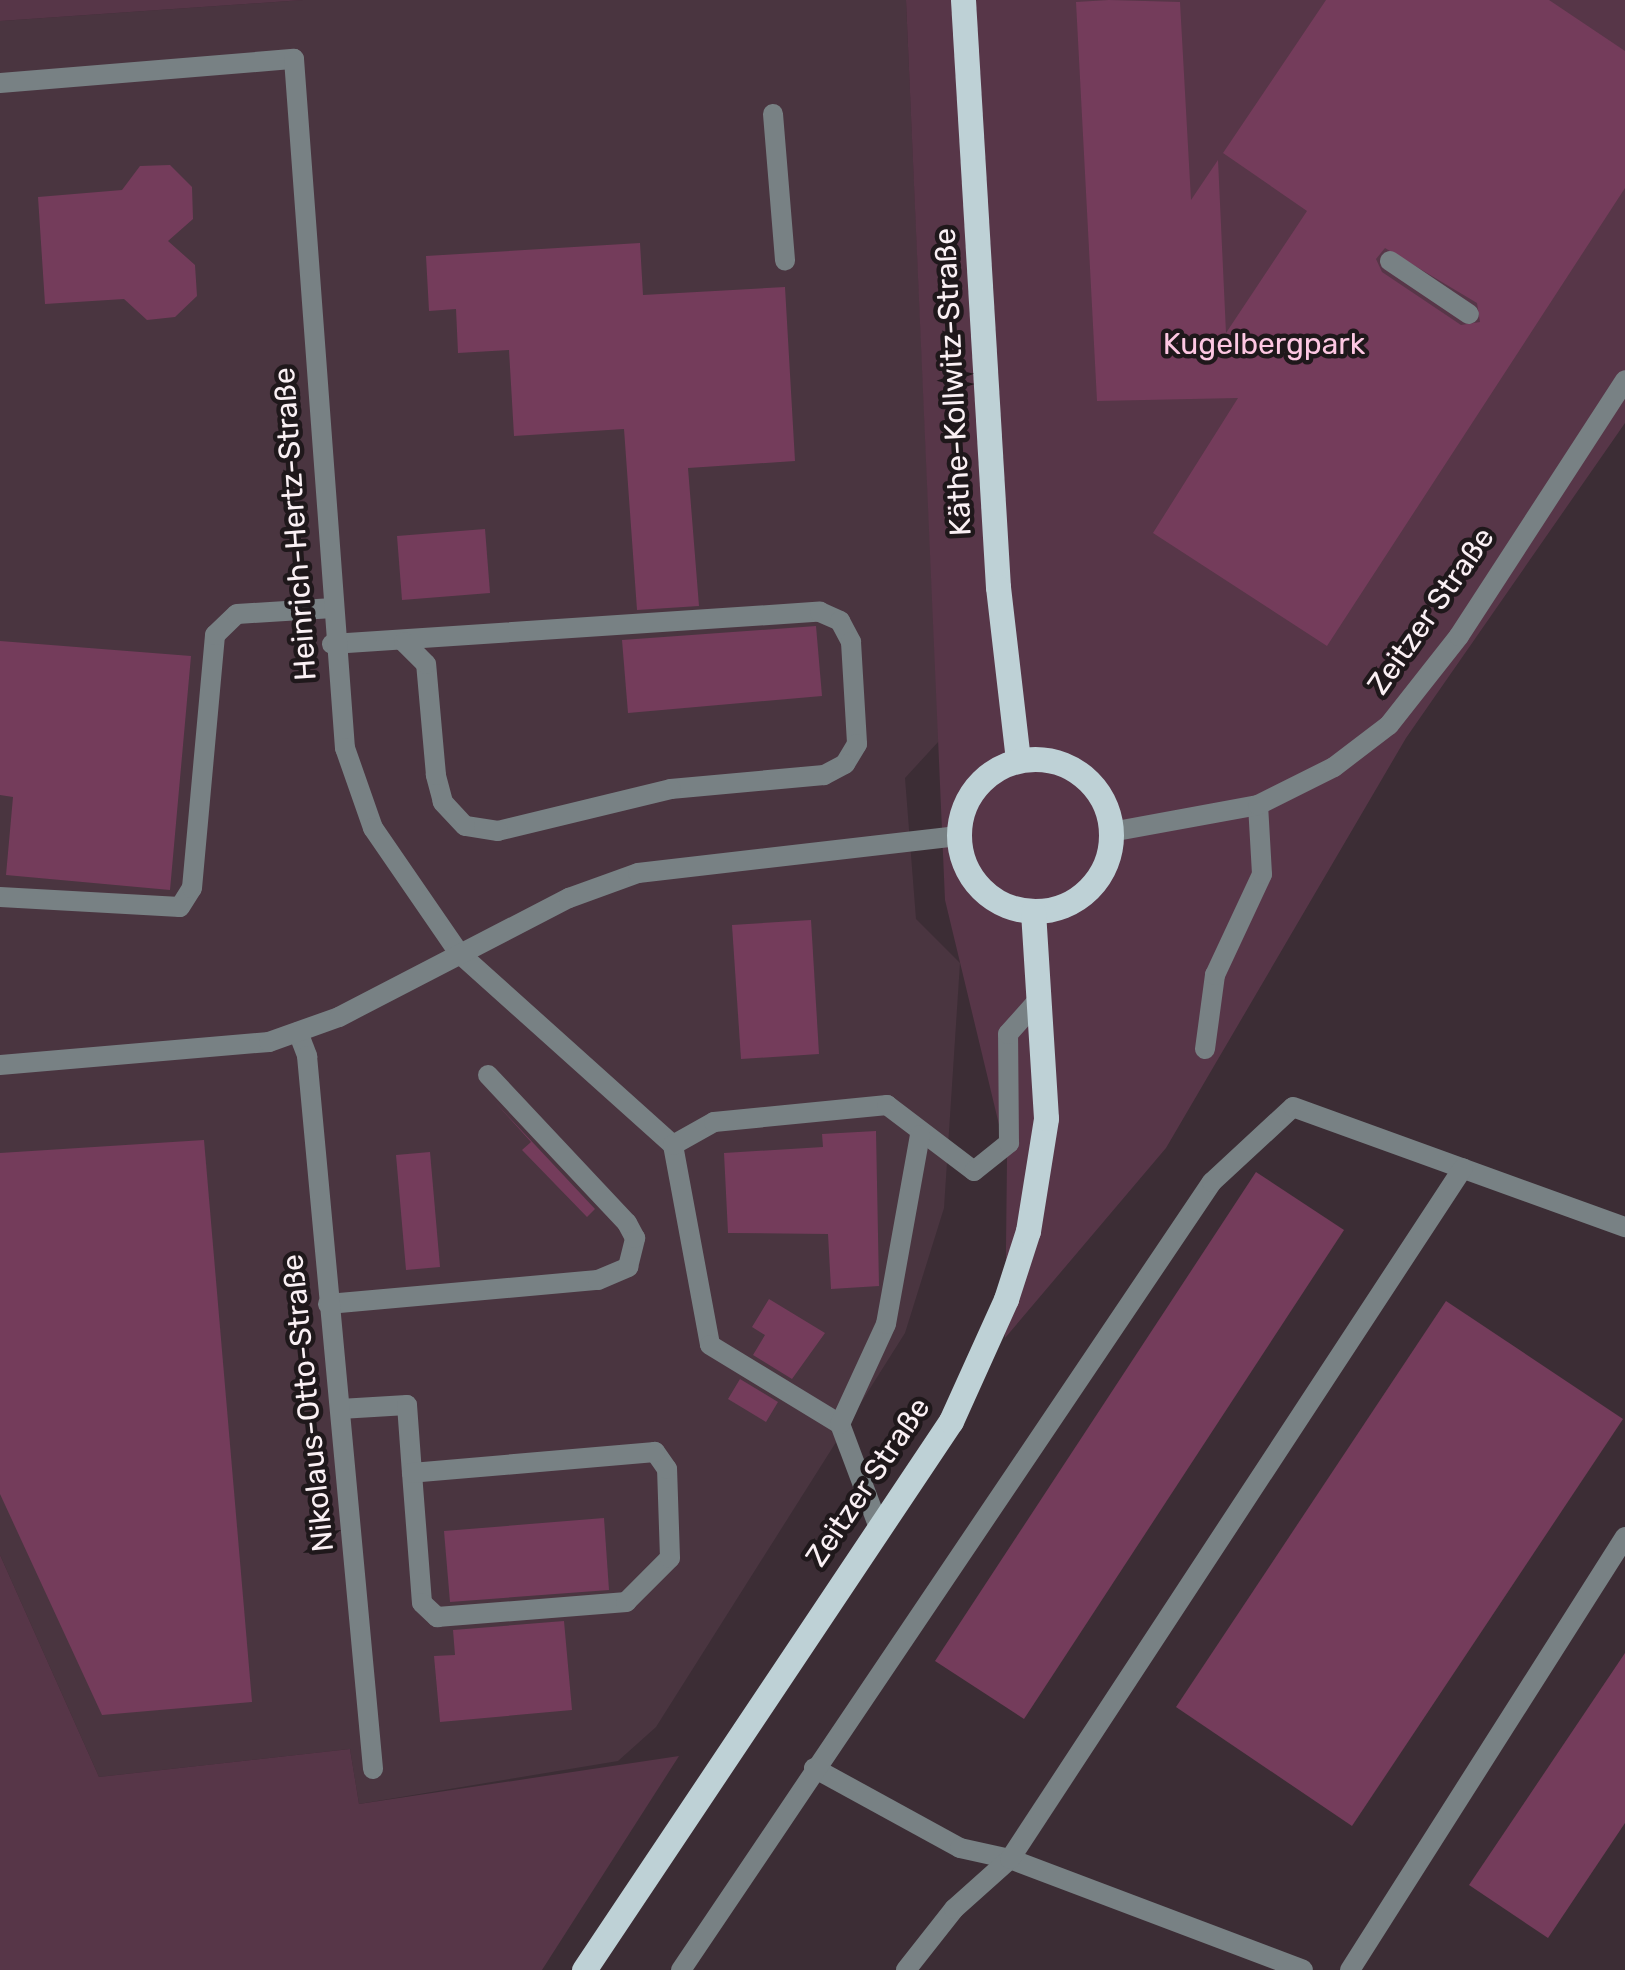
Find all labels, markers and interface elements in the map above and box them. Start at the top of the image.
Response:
street label: Käthe-Kollwitz-Straße [927,227,979,537]
park label: Kugelbergpark [1163,326,1365,362]
street label: Heinrich-Hertz-Straße [266,366,324,682]
street label: Zeitzer Straße [1360,520,1502,702]
street label: Nikolaus-Otto-Straße [274,1252,342,1554]
street label: Zeitzer Straße [798,1390,938,1574]

